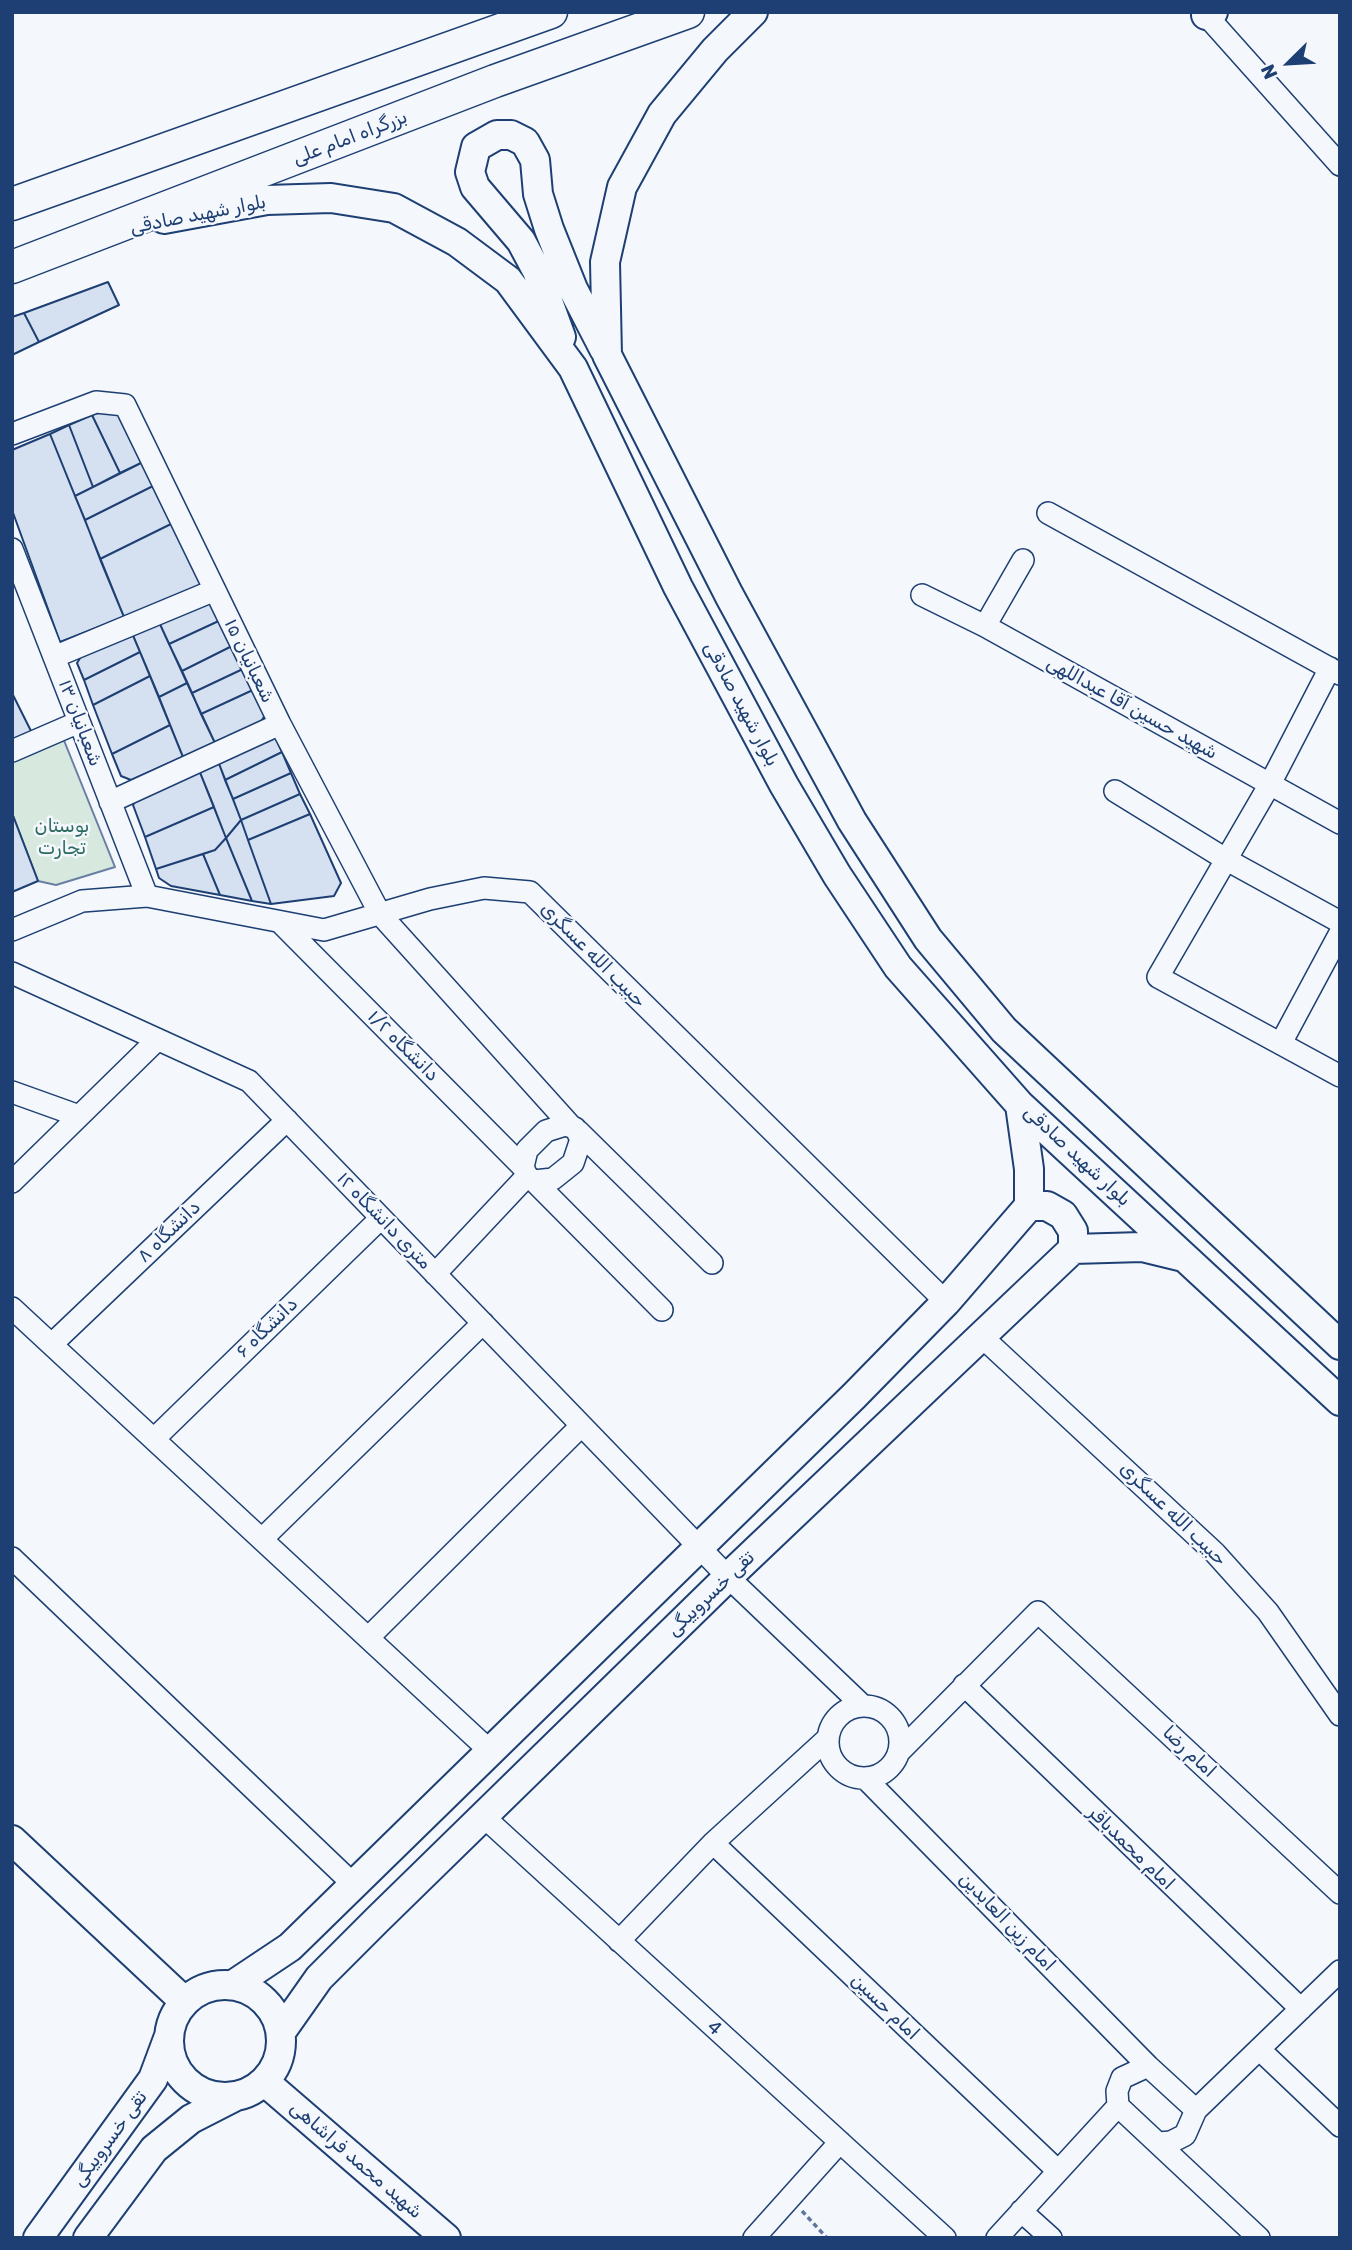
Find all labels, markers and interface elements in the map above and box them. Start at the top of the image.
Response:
north arrow [1254,28,1324,98]
text: N [1256,61,1283,83]
street label: بزرگراه امام علی [289,106,411,170]
street label: بلوار شهید صادقی [128,191,268,239]
street label: شعبانیان ۱۵ [219,615,279,707]
street label: بلوار شهید صادقی [699,638,783,770]
street label: شهید حسین آقا عبداللهی [1042,651,1222,765]
street label: شعبانیان ۱۳ [53,676,107,770]
park label: بوستان تجارت [35,816,89,860]
street label: حبیب الله عسگری [535,897,651,1013]
street label: دانشگاه ۱/۲ [363,1006,443,1086]
street label: بلوار شهید صادقی [1019,1101,1135,1211]
street label: ۱۲ متری دانشگاه [332,1167,436,1275]
street label: دانشگاه ۸ [133,1196,205,1268]
street label: دانشگاه ۶ [231,1293,303,1363]
street label: حبیب الله عسگری [1115,1457,1231,1571]
street label: تقی خسروبیگی [662,1546,760,1642]
street label: امام رضا [1157,1721,1221,1783]
street label: امام محمدباقر [1083,1801,1179,1895]
street label: امام زین العابدین [954,1868,1060,1976]
street label: امام حسین [846,1969,924,2045]
street label: 4 [702,2016,726,2040]
street label: تقی خسروبیگی [67,2086,153,2192]
street label: شهید محمد فراشاهی [285,2096,427,2224]

